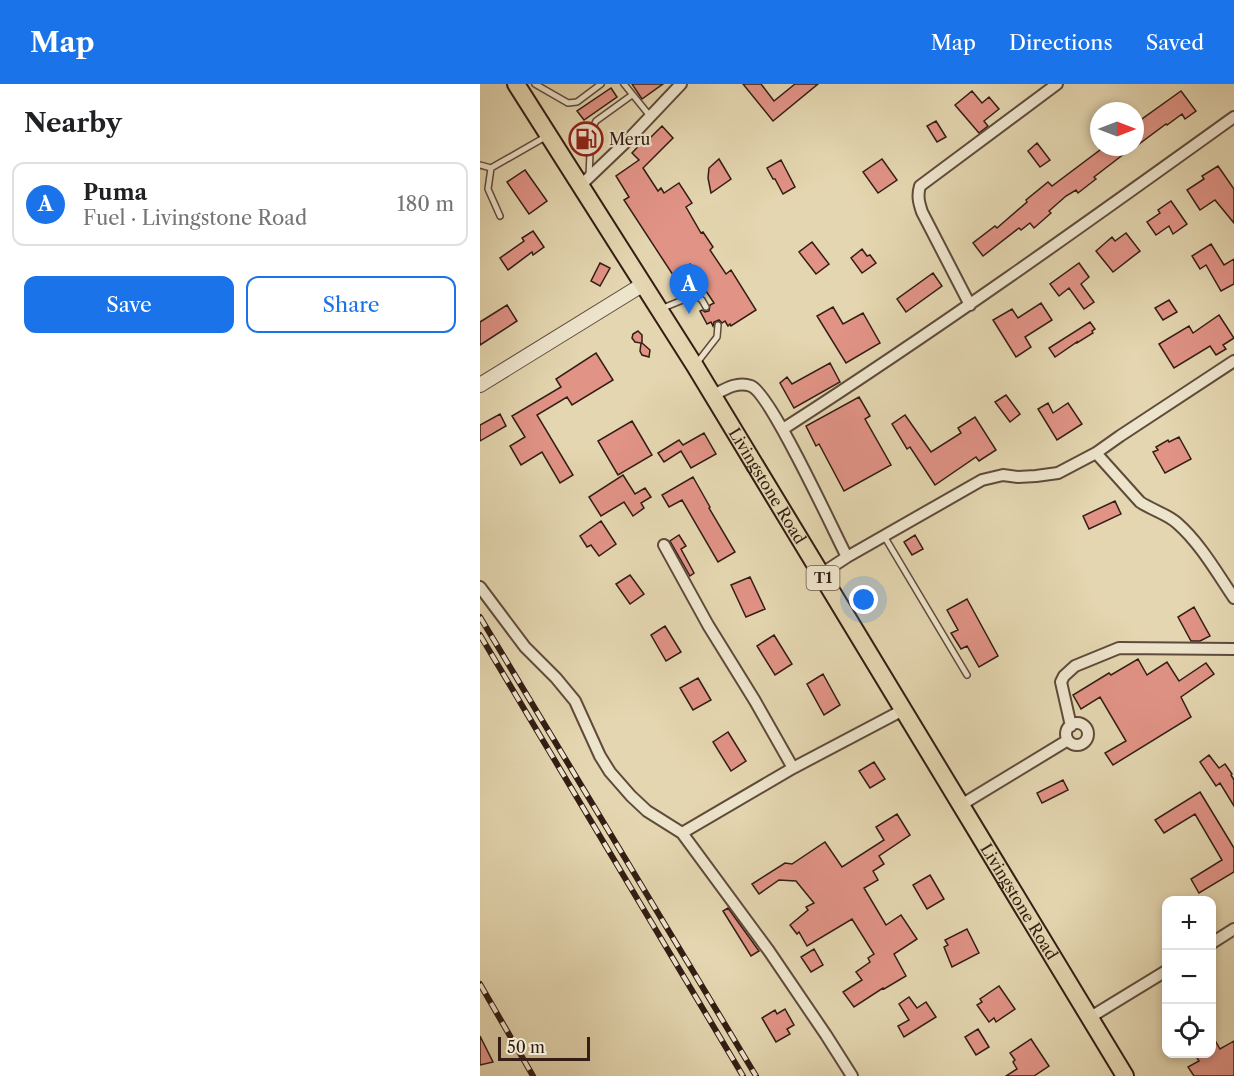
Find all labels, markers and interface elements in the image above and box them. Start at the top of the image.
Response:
text: Map [30,25,94,59]
text: Map [931,30,976,55]
text: Directions [1009,30,1113,55]
text: Saved [1146,30,1204,55]
north arrow [1090,102,1144,156]
text: Nearby [24,107,122,139]
fuel station icon: Meru [568,121,604,157]
place label: Meru [609,129,650,149]
text: Puma [83,179,147,206]
text: A [38,192,53,216]
text: 180 m [397,192,454,216]
text: Fuel · Livingstone Road [83,206,307,230]
pin: A [670,264,708,314]
button: Save [24,276,234,333]
button: Share [246,276,456,333]
street label: Livingstone Road [725,424,810,548]
road number: T1 [806,566,840,590]
your location [849,585,878,614]
street label: Livingstone Road [976,840,1062,963]
map controls [1162,896,1216,1058]
button: + [1162,896,1216,950]
button: − [1162,950,1216,1004]
button: locate [1162,1004,1216,1058]
scale bar [498,1034,590,1062]
text: 50 m [507,1037,545,1057]

